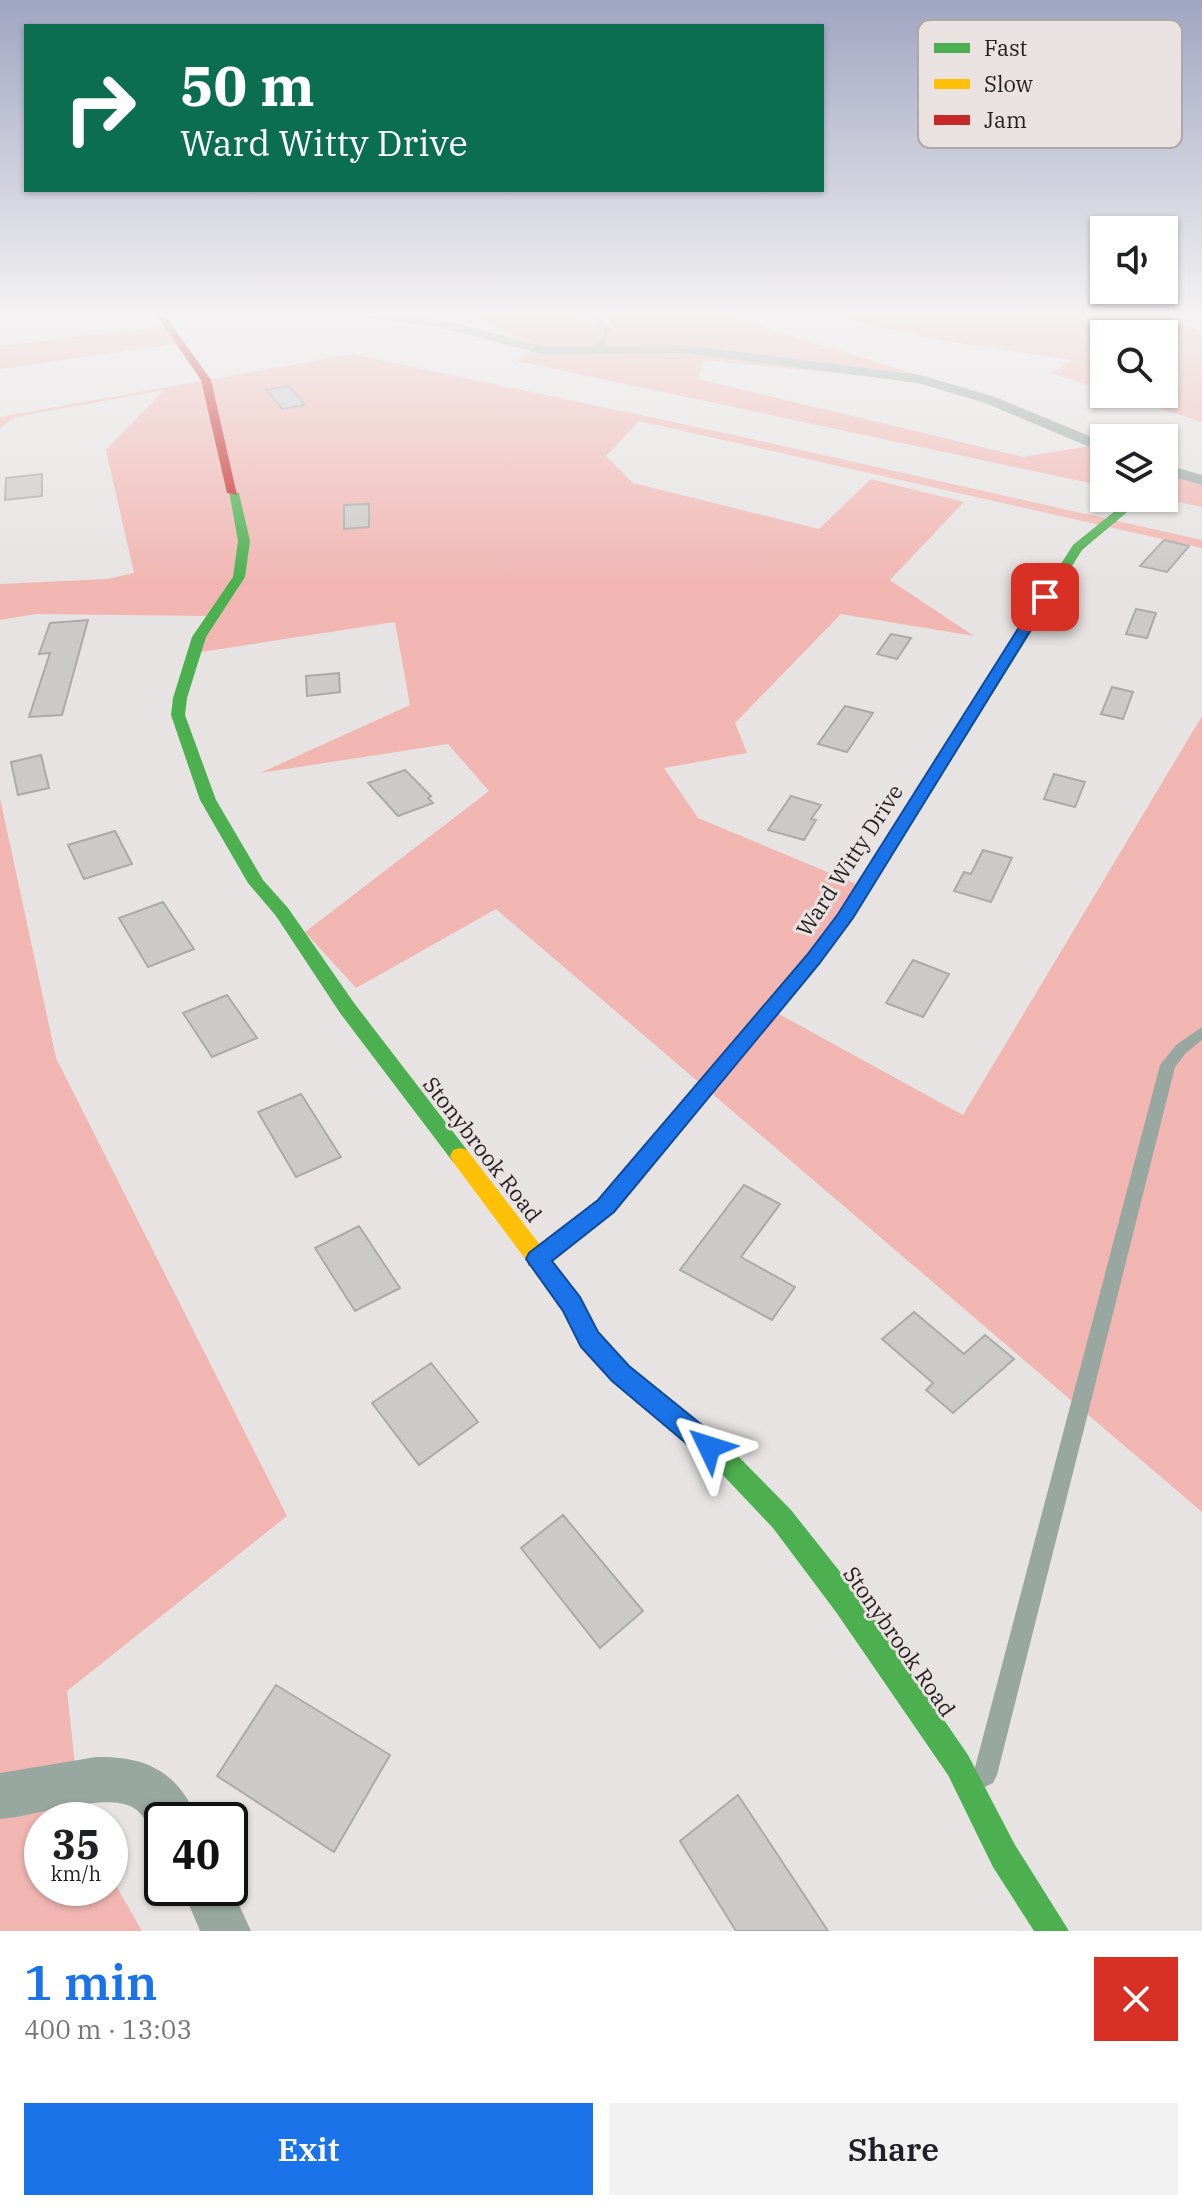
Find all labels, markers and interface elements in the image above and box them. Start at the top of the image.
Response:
legend [918,20,1182,148]
text: Fast [984,33,1027,62]
text: 50 m [180,49,315,121]
icon: right [48,56,152,160]
text: Slow [984,69,1033,98]
text: Jam [984,105,1027,134]
text: Ward Witty Drive [180,119,468,166]
map controls [1090,216,1178,512]
button: sound [1090,216,1178,304]
button: search [1090,320,1178,408]
button: layers [1090,424,1178,512]
pin [1011,563,1079,631]
icon: arrive [1023,575,1067,619]
street label: Ward Witty Drive [789,778,909,942]
street label: Stonybrook Road [417,1070,549,1228]
position arrow [667,1405,751,1489]
street label: Stonybrook Road [837,1560,963,1722]
speed limit sign: 40 [144,1802,248,1906]
text: 35 [52,1818,100,1870]
text: km/h [51,1860,101,1887]
text: 1 min [24,1951,157,2013]
button: close [1094,1957,1178,2041]
text: 400 m · 13:03 [24,2012,192,2046]
button: Exit [24,2103,593,2195]
button: Share [609,2103,1178,2195]

